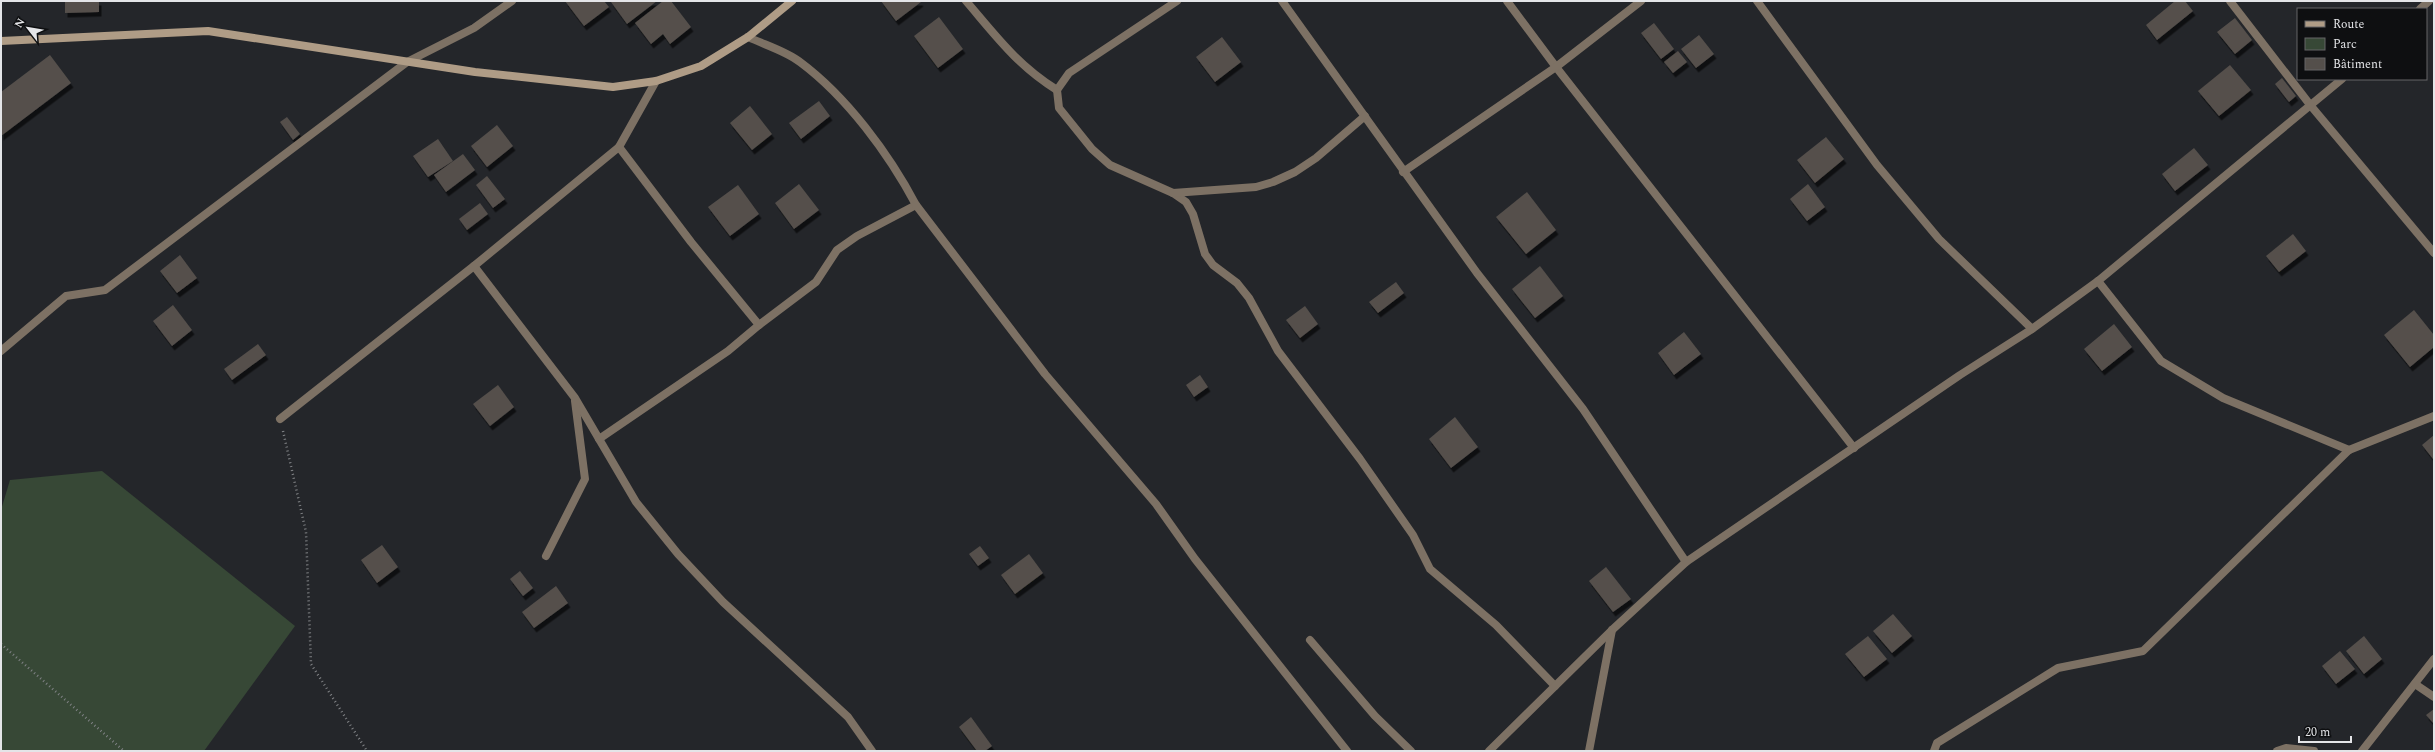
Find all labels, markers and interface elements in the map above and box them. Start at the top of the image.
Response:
north arrow [8,8,48,48]
legend [2297,8,2427,80]
text: N [10,15,29,31]
text: Route [2333,15,2364,34]
text: Parc [2333,35,2357,54]
text: Bâtiment [2333,55,2382,74]
scale bar [2299,718,2351,744]
text: 20 m [2305,723,2330,742]

